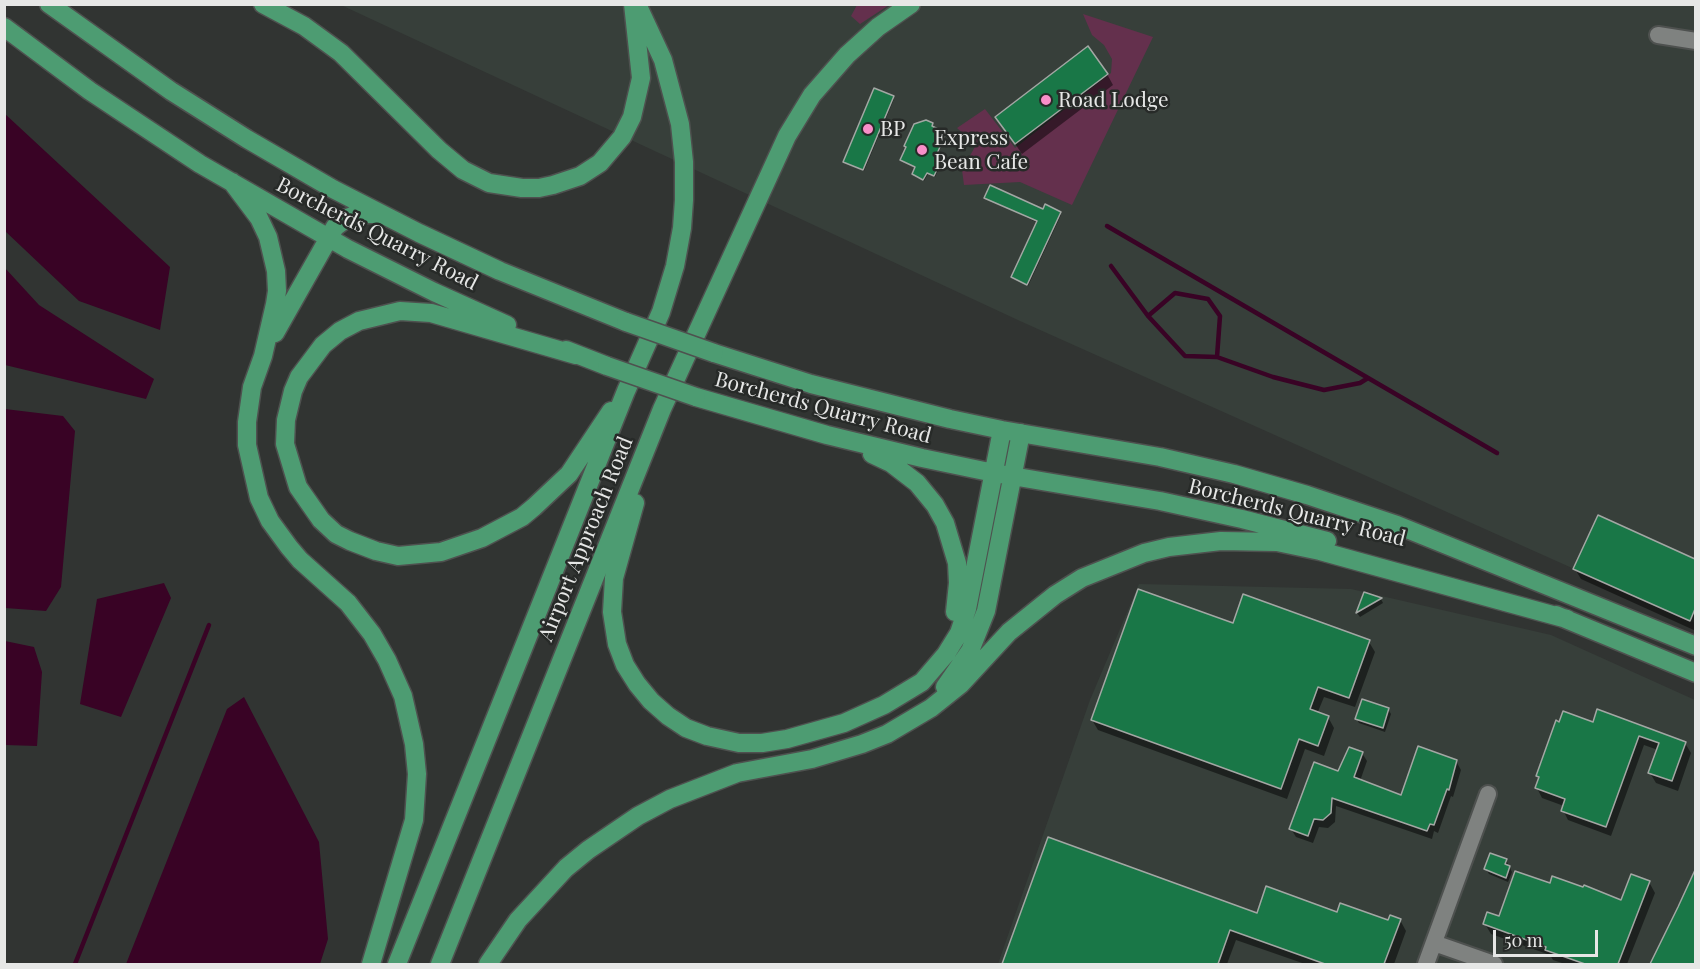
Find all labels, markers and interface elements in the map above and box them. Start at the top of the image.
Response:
place label: Road Lodge [1058,87,1169,113]
marker: Road Lodge [1039,93,1053,107]
place label: BP [880,116,905,142]
marker: BP [861,122,875,136]
place label: Express Bean Cafe [934,125,1028,175]
marker: Express Bean Cafe [915,143,929,157]
street label: Borcherds Quarry Road [272,172,482,296]
street label: Borcherds Quarry Road [712,367,934,449]
street label: Airport Approach Road [533,433,639,645]
street label: Borcherds Quarry Road [1186,474,1408,552]
scale bar [1496,918,1601,956]
text: 50 m [1504,928,1543,952]

